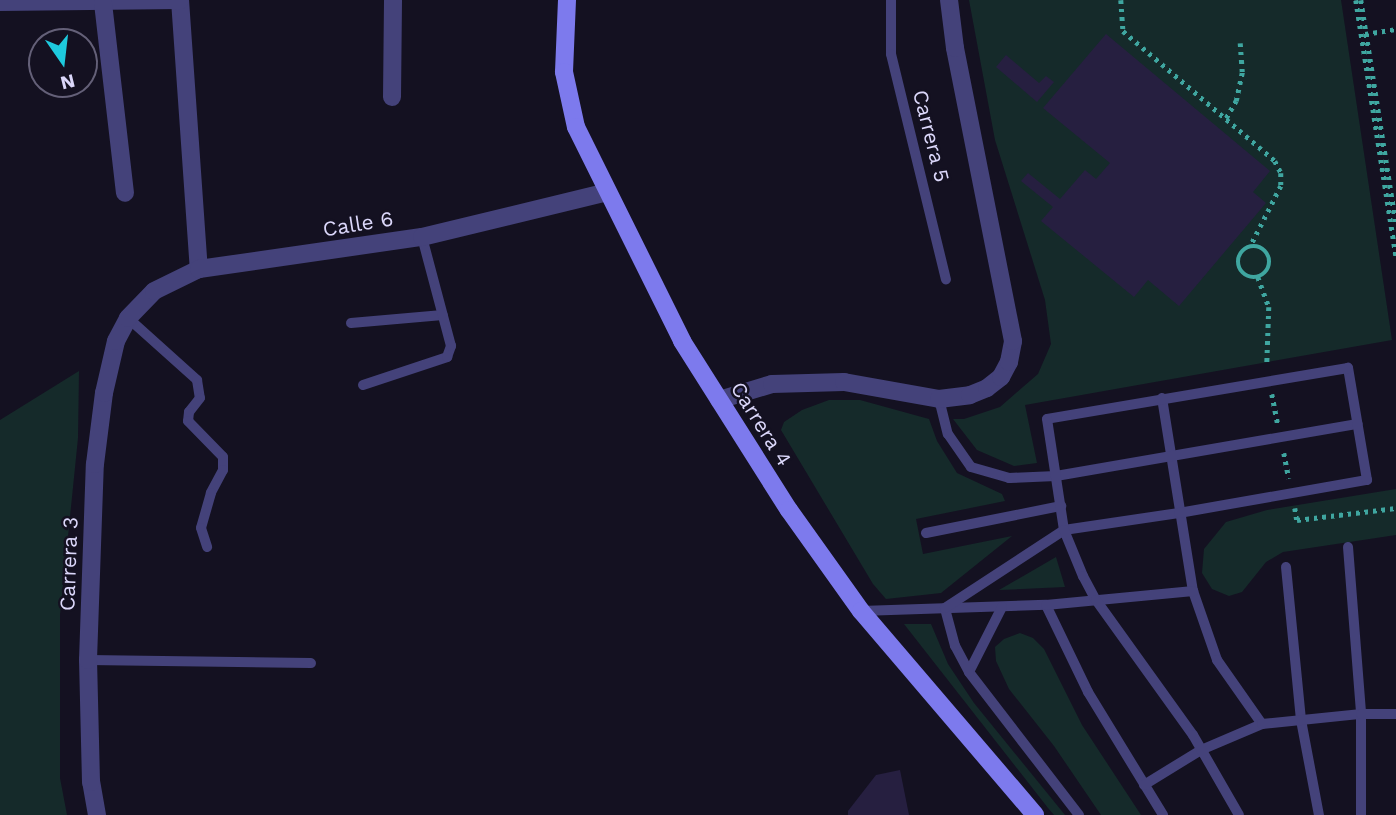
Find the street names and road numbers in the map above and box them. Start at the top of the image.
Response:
street label: Carrera 5 [907,87,955,185]
street label: Calle 6 [321,206,395,242]
street label: Carrera 4 [725,377,797,471]
street label: Carrera 3 [55,516,83,612]

